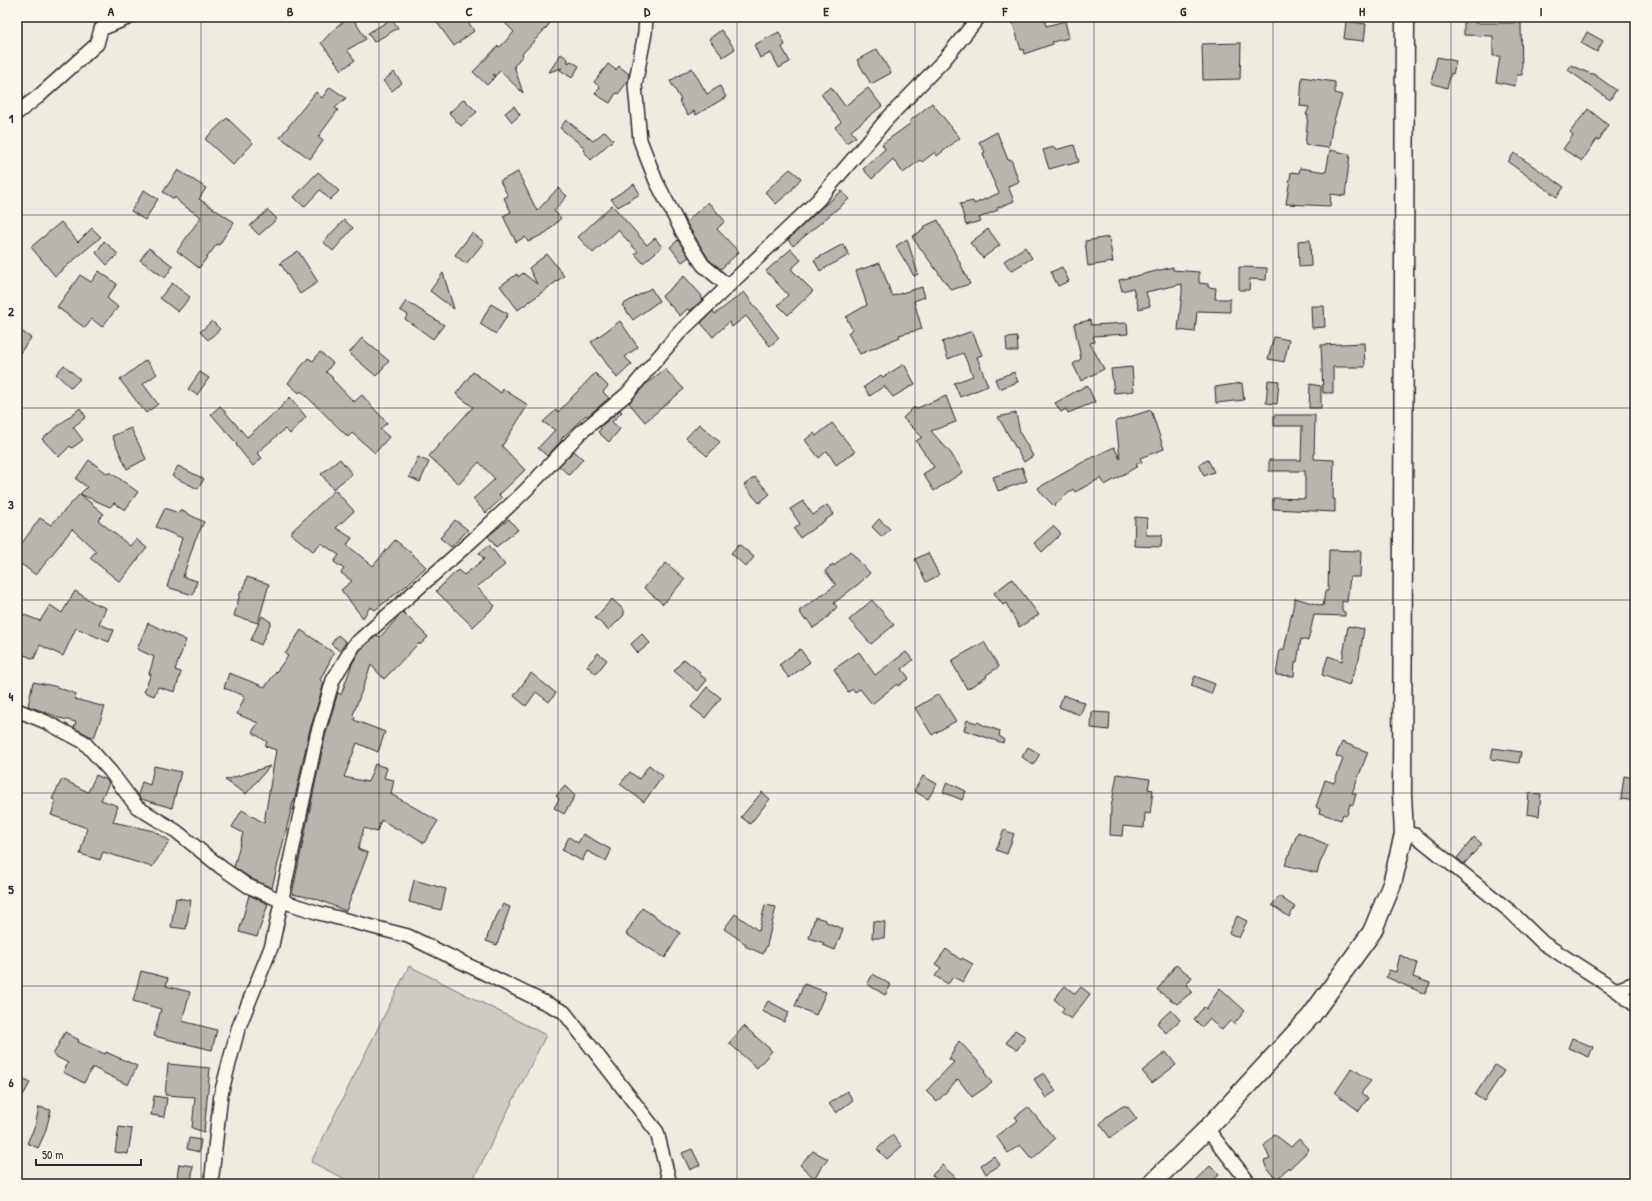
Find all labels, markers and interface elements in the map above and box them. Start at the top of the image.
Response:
text: A [108,2,115,20]
text: B [287,2,294,20]
text: C [465,2,473,20]
text: D [644,2,651,20]
text: E [823,2,829,20]
text: F [1002,2,1009,20]
text: G [1180,2,1187,20]
text: H [1359,2,1365,20]
text: I [1539,2,1543,20]
text: 1 [9,109,14,127]
text: 2 [8,302,15,320]
text: 3 [8,495,14,513]
text: 4 [9,687,14,705]
text: 5 [8,880,14,898]
text: 6 [8,1073,14,1091]
scale bar [36,1141,141,1167]
text: 50 m [42,1146,63,1163]

